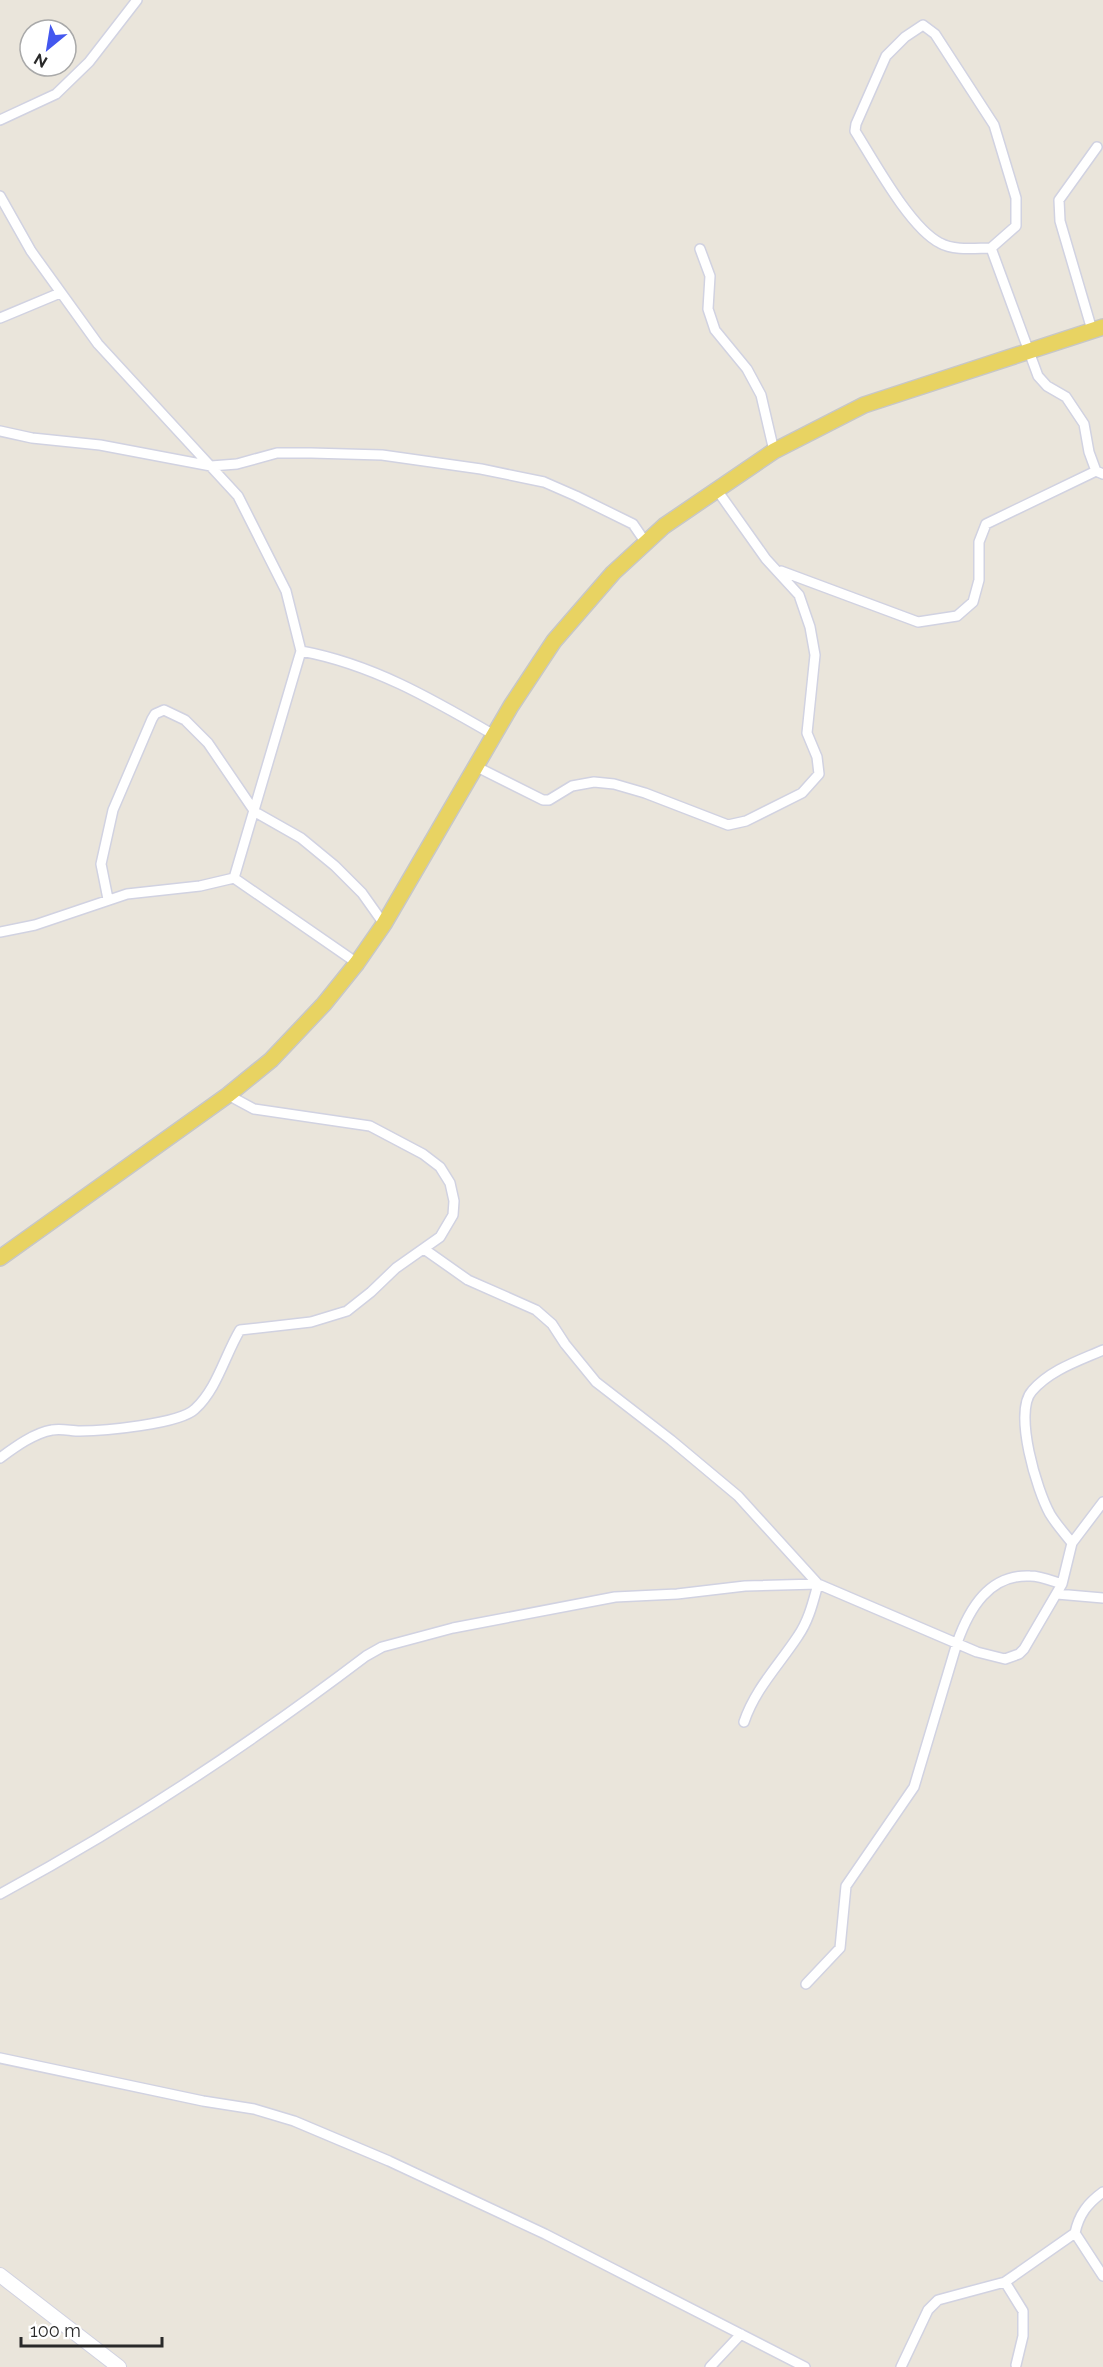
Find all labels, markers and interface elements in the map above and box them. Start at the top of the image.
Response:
north arrow [18,18,78,78]
text: N [31,49,51,72]
scale bar [21,2310,162,2348]
text: 100 m [30,2320,81,2341]

